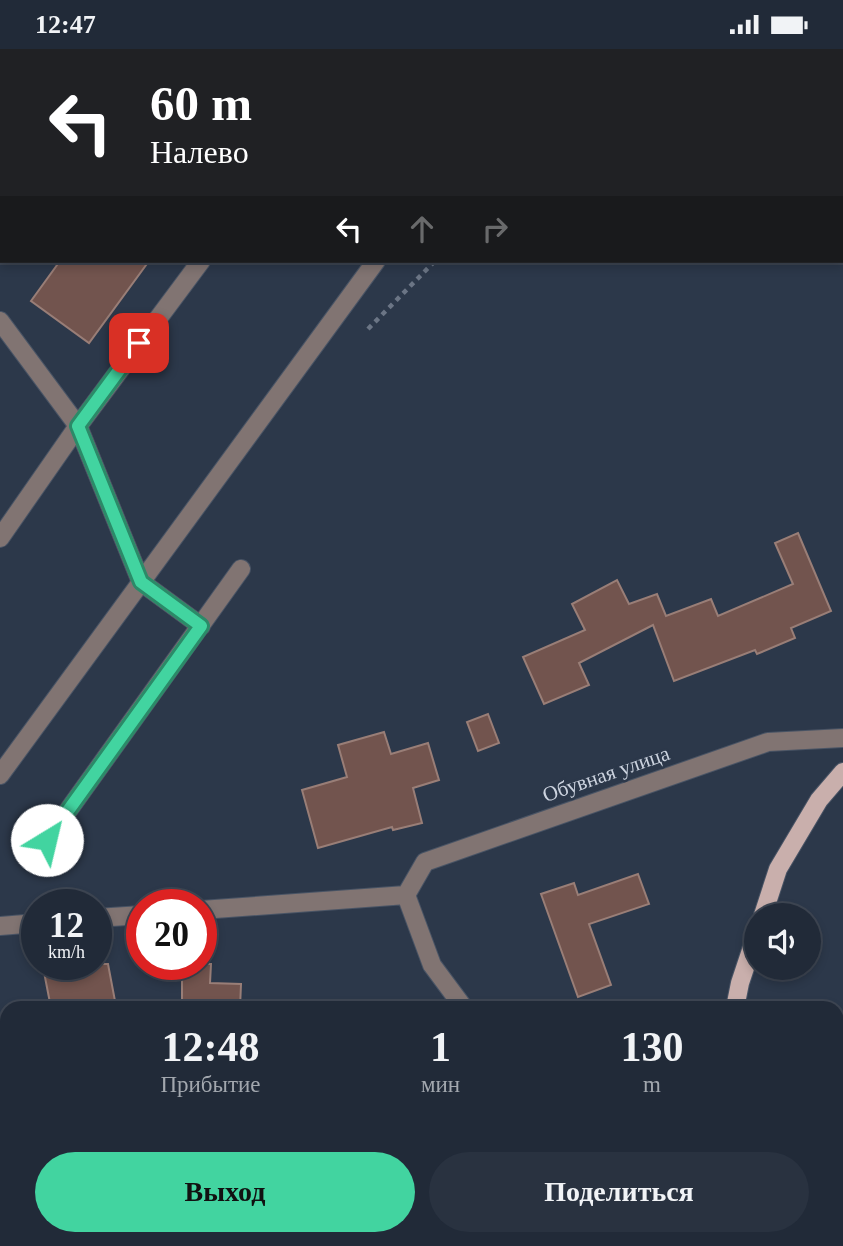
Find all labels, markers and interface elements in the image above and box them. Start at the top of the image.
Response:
text: 12:47 [35,10,96,39]
text: 60 m [150,76,252,131]
icon: left [35,77,126,168]
text: Налево [150,134,249,170]
icon: left [330,210,368,248]
icon: ahead [403,210,441,248]
icon: right [476,210,514,248]
pin [109,313,169,373]
icon: arrive [120,324,158,362]
street label: Обувная улица [539,741,673,807]
position arrow [10,803,84,877]
speed limit sign: 20 [126,889,217,980]
map controls [744,903,821,980]
button: sound [744,903,821,980]
text: 12 [49,906,84,945]
text: km/h [48,942,85,962]
text: 12:48 [161,1024,259,1070]
text: 1 [430,1024,451,1070]
text: 130 [621,1024,684,1070]
text: Прибытие [160,1072,261,1097]
text: мин [421,1072,460,1097]
text: m [643,1072,661,1097]
button: Выход [35,1152,415,1232]
button: Поделиться [429,1152,809,1232]

